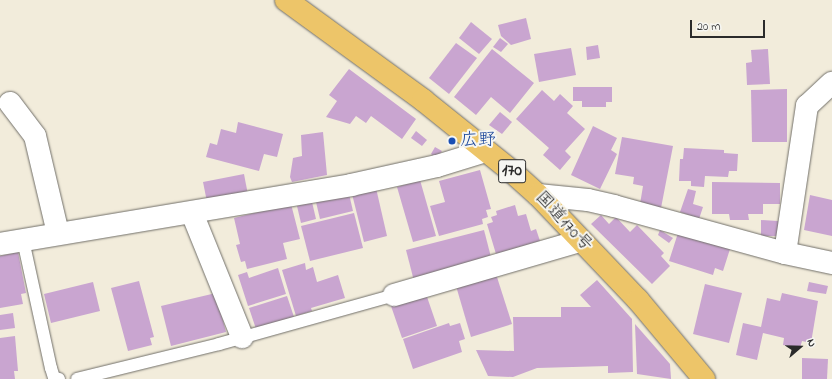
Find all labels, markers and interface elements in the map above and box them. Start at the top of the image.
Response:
scale bar [692,12,767,38]
text: 20 m [697,18,720,36]
place label: 広野 [460,130,496,152]
marker: 広野 [447,136,457,146]
road number: 170 [498,156,526,186]
street label: 国道170号 [530,187,596,257]
north arrow [780,327,820,367]
text: N [802,337,820,349]

